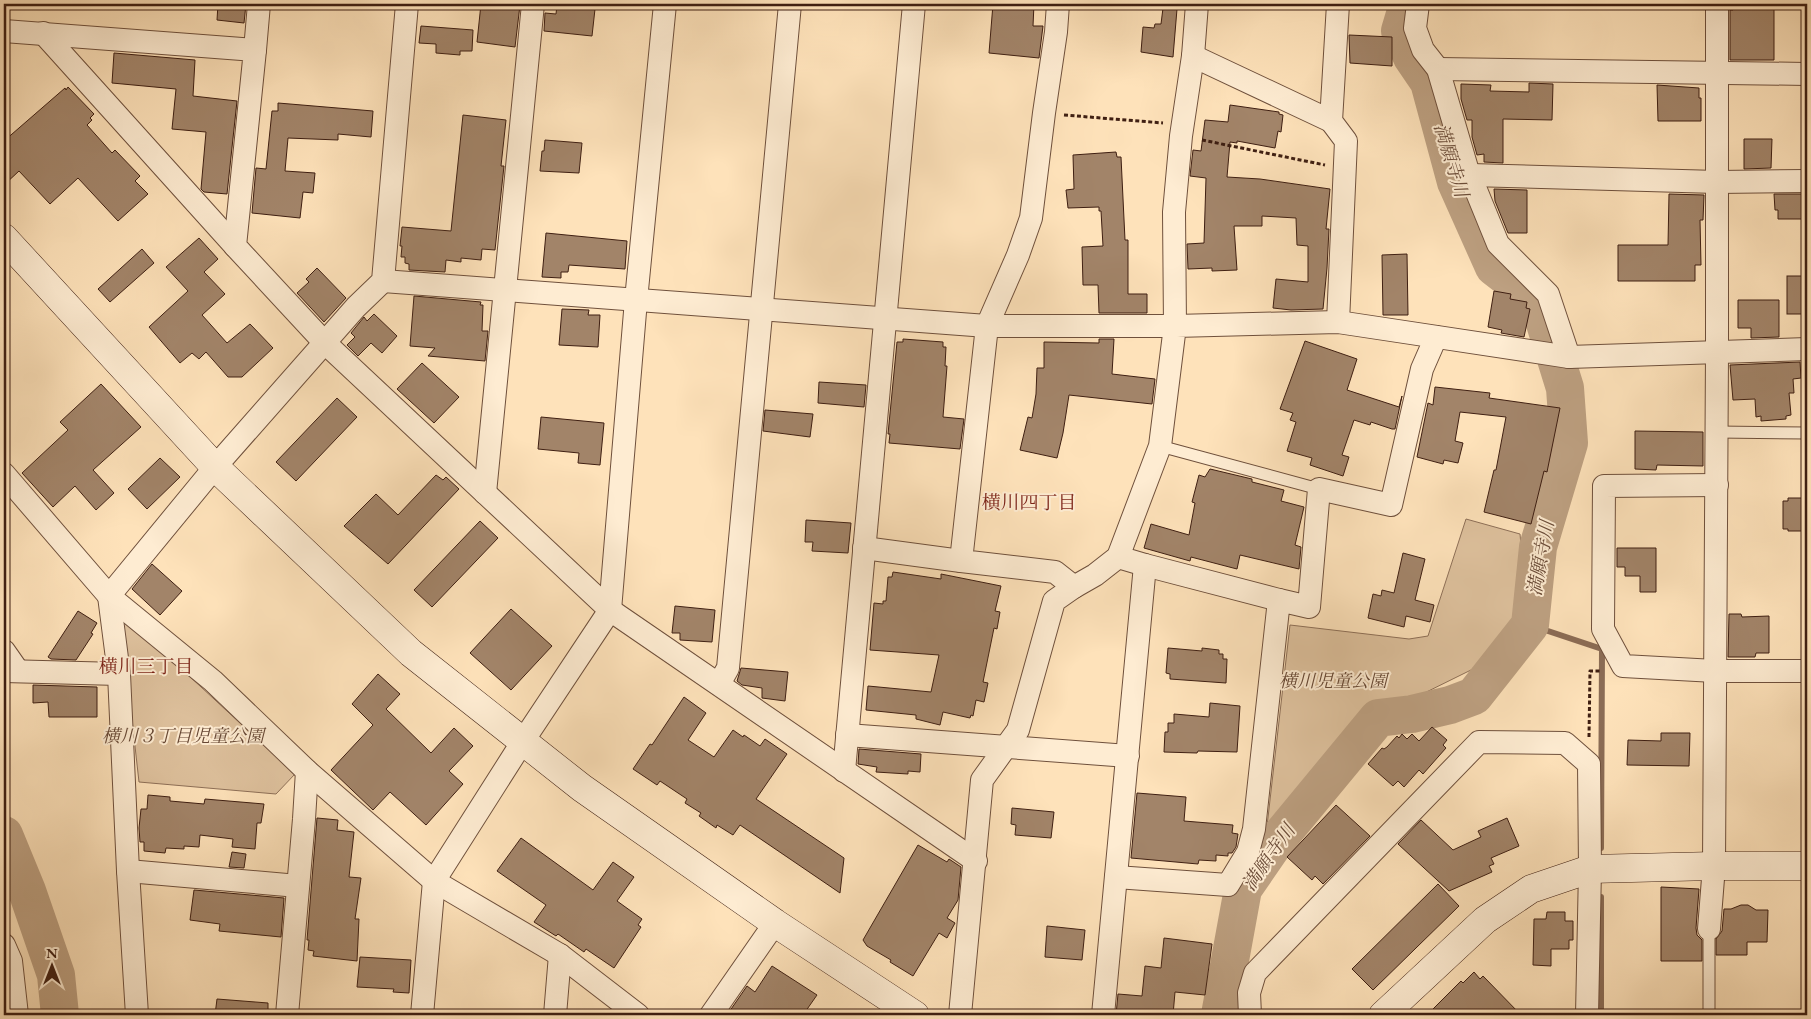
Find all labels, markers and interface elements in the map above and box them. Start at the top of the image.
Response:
water label: 満願寺川 [1428,120,1475,202]
district label: 横川四丁目 [981,490,1077,515]
water label: 満願寺川 [1522,517,1560,598]
district label: 横川三丁目 [98,654,194,679]
park label: 横川児童公園 [1279,669,1390,692]
park label: 横川３丁目児童公園 [102,724,267,747]
water label: 満願寺川 [1236,817,1302,896]
north arrow [28,942,78,992]
text: N [46,944,58,962]

